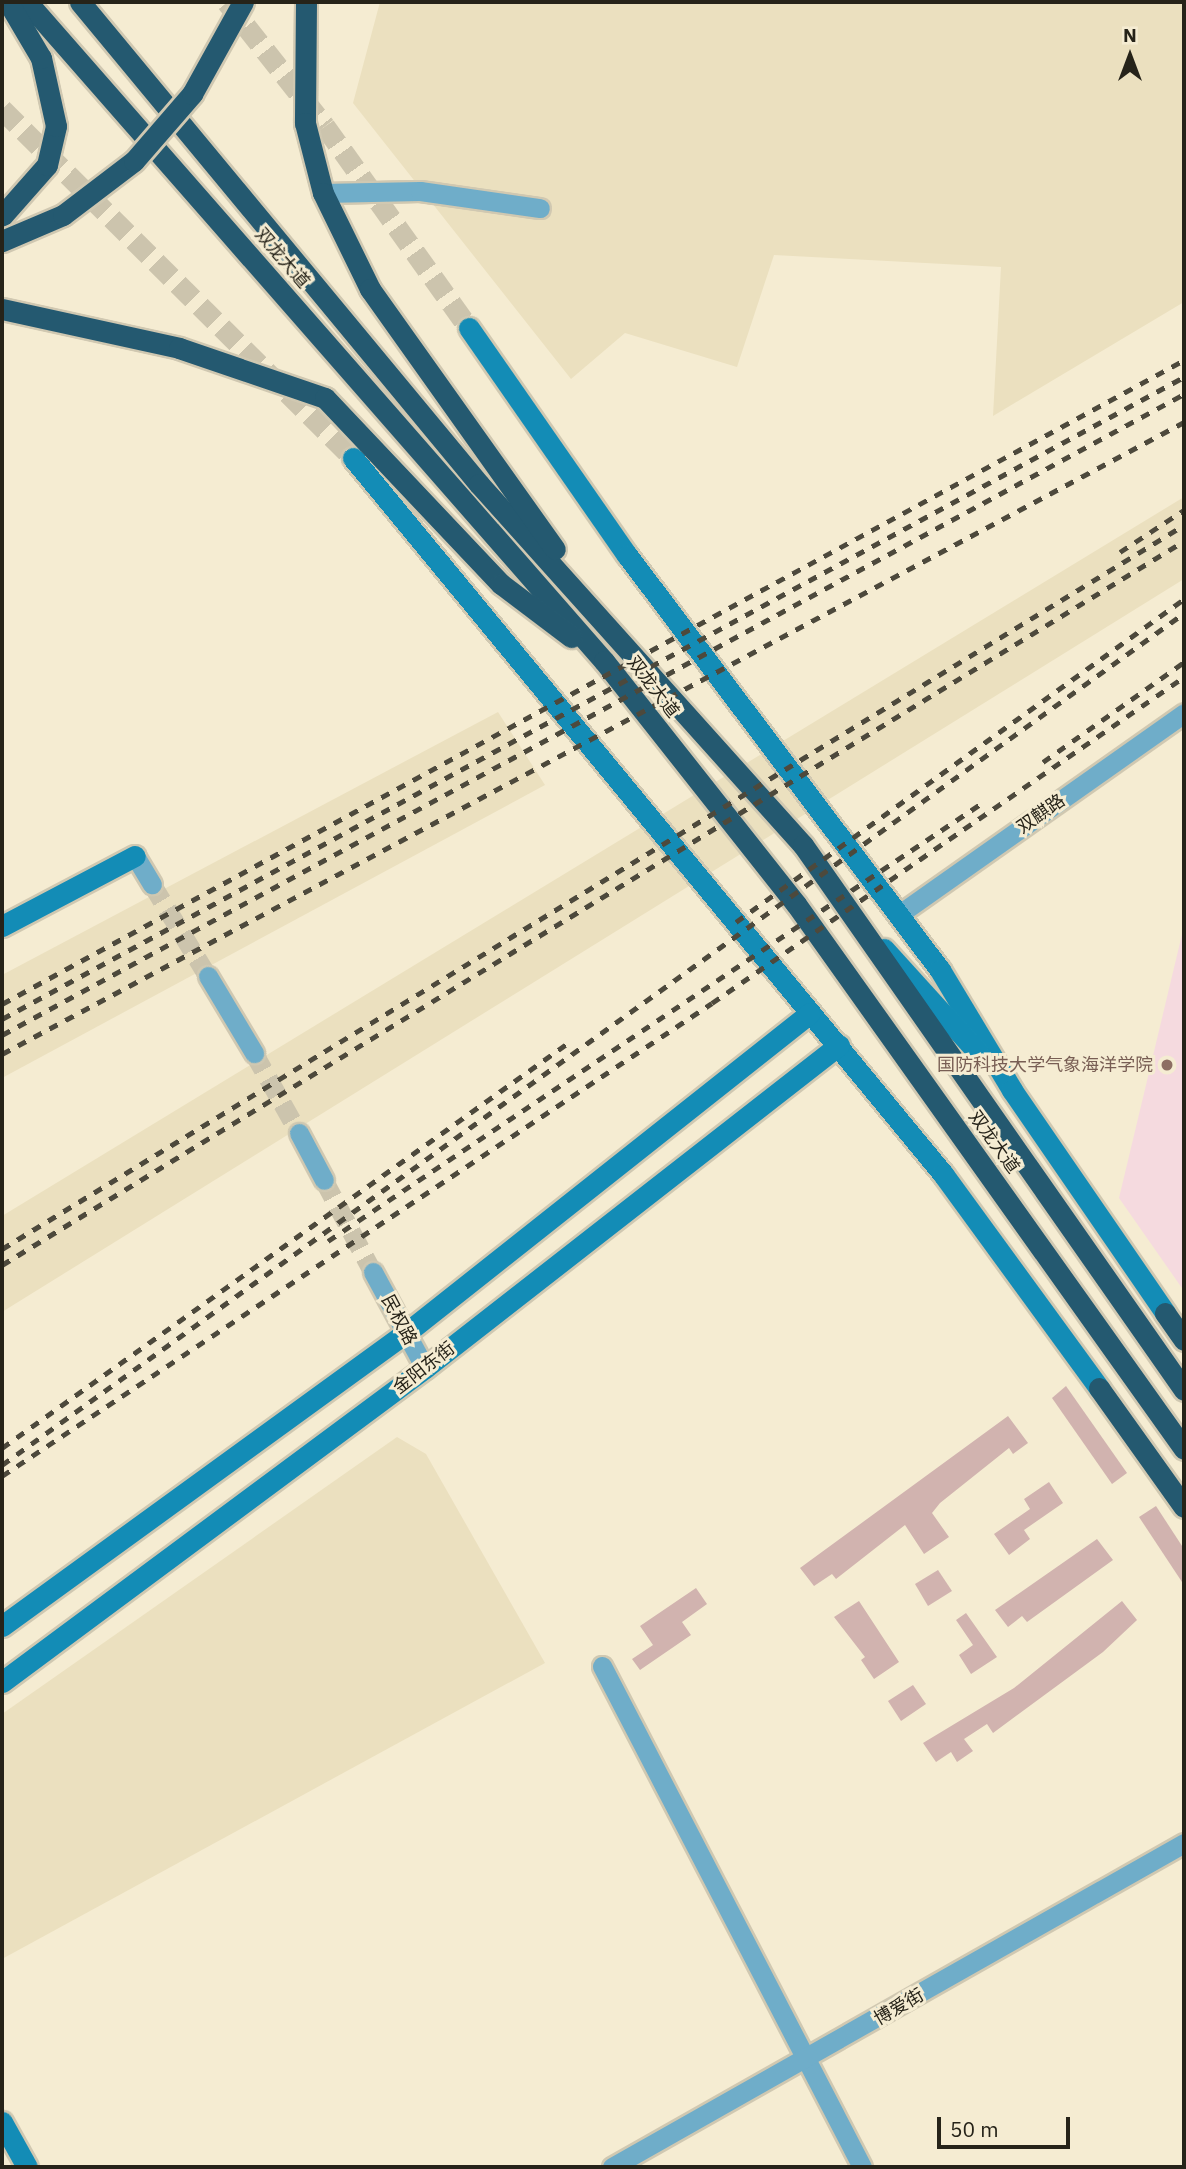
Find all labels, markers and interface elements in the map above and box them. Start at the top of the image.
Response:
north arrow [1095,21,1165,91]
text: N [1123,23,1137,47]
street label: 双龙大道 [250,224,314,292]
street label: 双龙大道 [622,652,684,722]
street label: 双麒路 [1013,790,1069,838]
place label: 国防科技大学气象海洋学院 [937,1054,1153,1076]
marker: 国防科技大学气象海洋学院 [1159,1057,1175,1073]
street label: 双龙大道 [964,1107,1024,1177]
street label: 民权路 [377,1291,421,1349]
street label: 金阳东街 [389,1337,459,1399]
street label: 博爱街 [870,1984,928,2030]
scale bar [941,2102,1074,2146]
text: 50 m [950,2115,999,2143]

